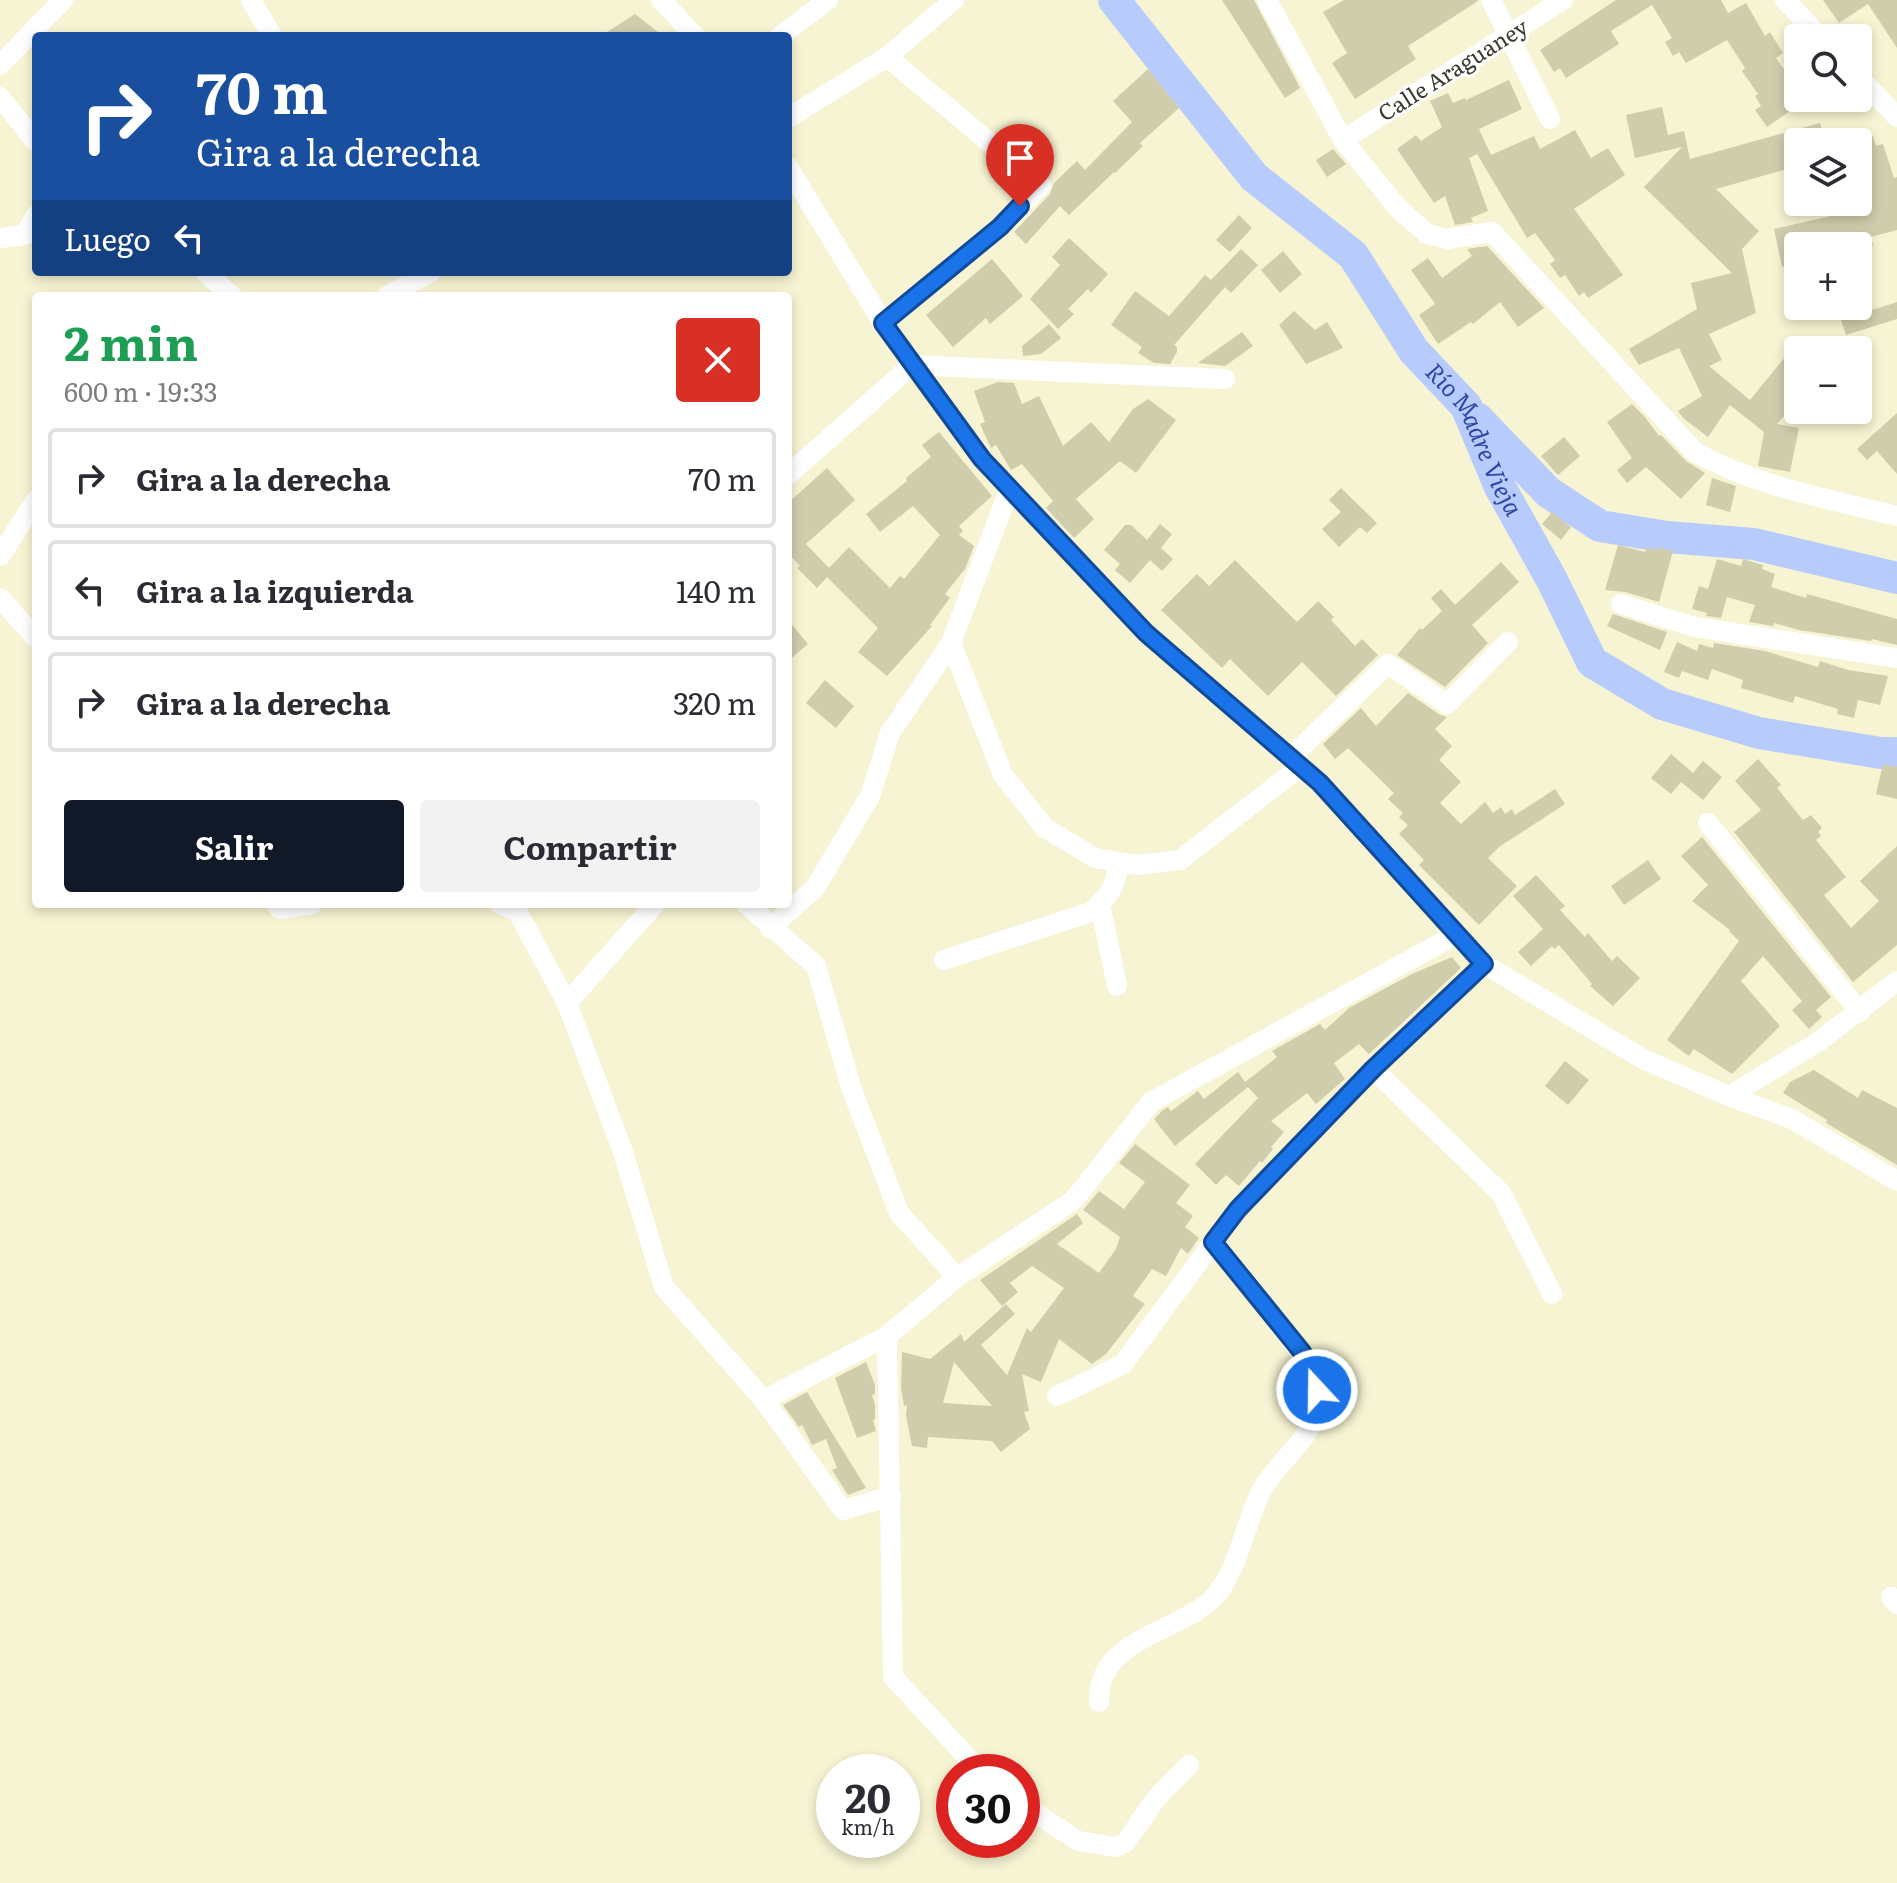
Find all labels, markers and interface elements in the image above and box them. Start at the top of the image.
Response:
street label: Calle Araguaney [1371,9,1534,128]
map controls [1784,24,1872,424]
button: search [1784,24,1872,112]
text: 70 m [196,48,328,131]
icon: right [64,64,168,168]
text: Gira a la derecha [196,124,480,177]
pin [986,124,1054,206]
button: layers [1784,128,1872,216]
icon: arrive [998,136,1042,180]
text: Luego [64,216,151,260]
icon: left [167,216,211,260]
button: + [1784,232,1872,320]
text: 2 min [64,305,198,376]
button: close [676,318,760,402]
button: − [1784,336,1872,424]
water label: Río Madre Vieja [1419,354,1533,522]
text: 600 m · 19:33 [64,371,217,410]
icon: right [68,456,112,500]
text: Gira a la derecha [136,456,390,500]
text: 70 m [688,456,756,500]
icon: left [68,568,112,612]
text: Gira a la izquierda [136,568,414,612]
text: 140 m [676,568,756,612]
icon: right [68,680,112,724]
text: Gira a la derecha [136,680,390,724]
text: 320 m [673,680,756,724]
button: Salir [64,800,404,892]
button: Compartir [420,800,760,892]
position arrow [1275,1348,1359,1432]
speed limit sign: 30 [936,1754,1040,1858]
text: 20 [845,1766,891,1825]
text: km/h [841,1811,895,1841]

